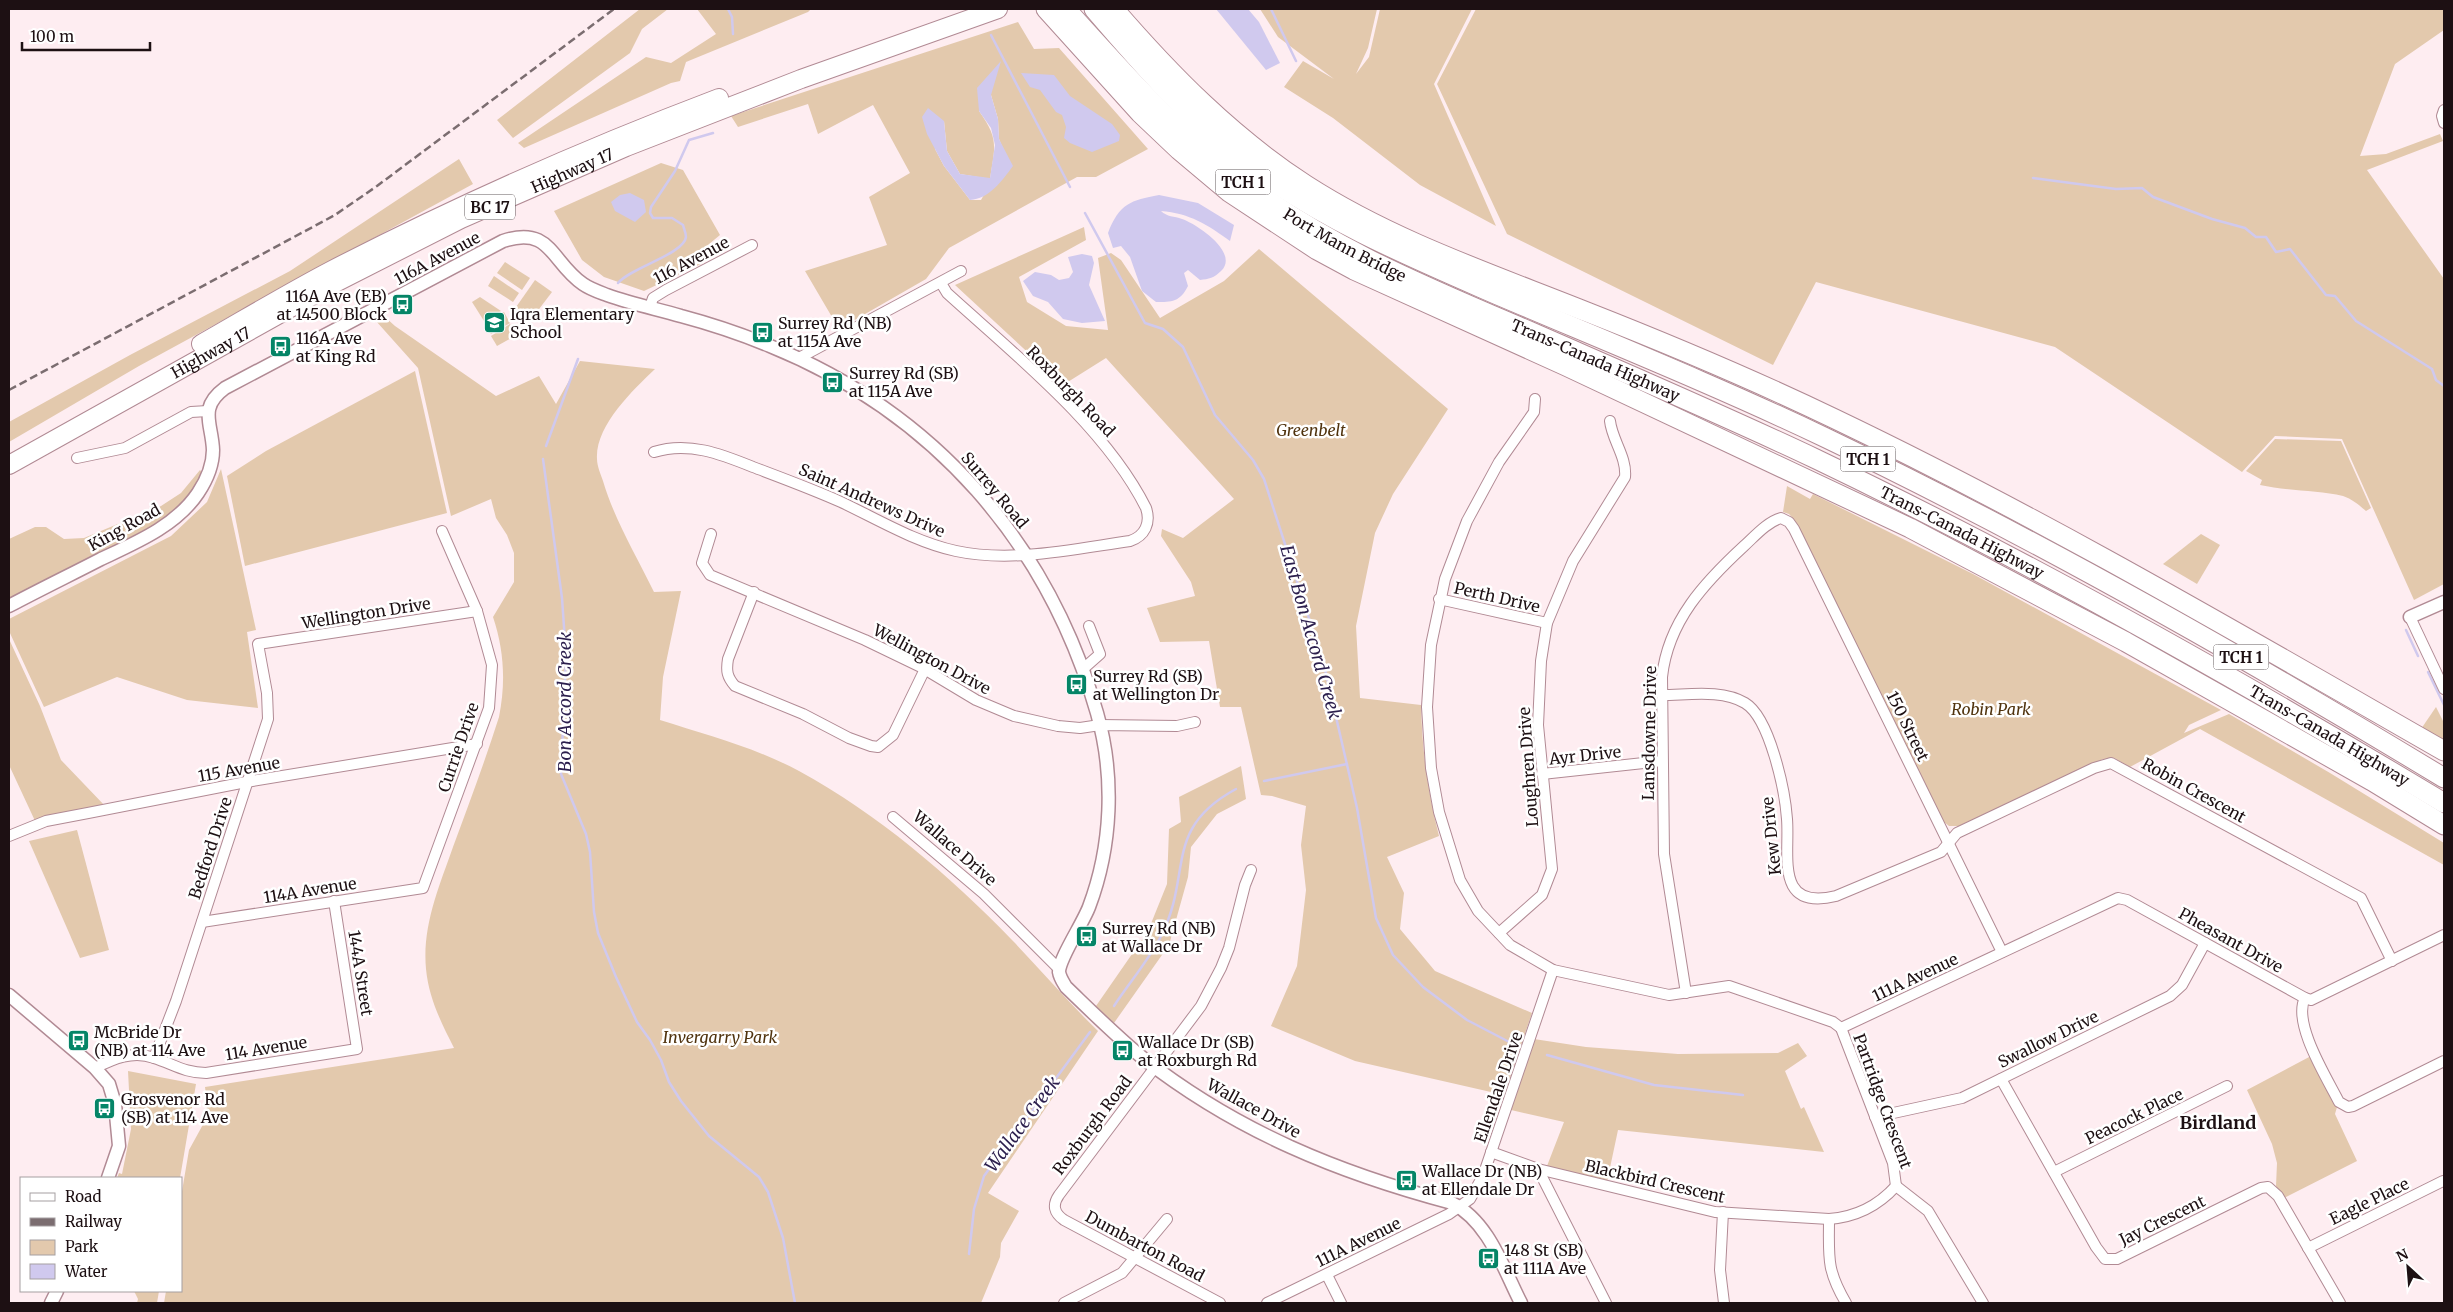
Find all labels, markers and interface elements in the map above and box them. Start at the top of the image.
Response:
scale bar [22,20,150,52]
text: 100 m [30,27,74,46]
street label: Highway 17 [528,144,616,197]
road number: TCH 1 [1216,170,1270,194]
road number: BC 17 [465,194,515,220]
street label: Port Mann Bridge [1280,203,1409,286]
street label: 116A Avenue [391,227,483,289]
street label: 116 Avenue [650,232,732,288]
place label: 116A Ave (EB) at 14500 Block [277,286,388,324]
bus stop icon: 116A Ave (EB) at 14500 Block [391,293,415,317]
place label: Iqra Elementary School [510,304,635,342]
school or university icon: Iqra Elementary School [482,311,506,335]
place label: Surrey Rd (NB) at 115A Ave [778,313,892,351]
street label: Trans-Canada Highway [1508,315,1684,406]
bus stop icon: Surrey Rd (NB) at 115A Ave [750,320,774,344]
street label: Highway 17 [167,322,254,383]
place label: 116A Ave at King Rd [296,328,376,366]
bus stop icon: 116A Ave at King Rd [268,335,292,359]
street label: Roxburgh Road [1023,341,1120,441]
place label: Surrey Rd (SB) at 115A Ave [849,363,959,401]
bus stop icon: Surrey Rd (SB) at 115A Ave [821,370,845,394]
park label: Greenbelt [1276,420,1346,440]
road number: TCH 1 [1840,446,1896,472]
street label: Surrey Road [957,448,1033,533]
street label: Saint Andrews Drive [796,459,948,541]
street label: Trans-Canada Highway [1877,482,2048,583]
street label: King Road [84,499,164,555]
water label: East Bon Accord Creek [1275,542,1347,722]
street label: Perth Drive [1452,577,1542,617]
street label: Wellington Drive [299,593,432,633]
street label: Wellington Drive [869,619,994,698]
water label: Bon Accord Creek [553,631,576,772]
road number: TCH 1 [2214,644,2268,670]
place label: Surrey Rd (SB) at Wellington Dr [1093,666,1219,704]
street label: Lansdowne Drive [1638,666,1660,800]
bus stop icon: Surrey Rd (SB) at Wellington Dr [1065,673,1089,697]
street label: Trans-Canada Highway [2246,681,2414,790]
street label: 150 Street [1882,688,1934,765]
park label: Robin Park [1951,699,2031,719]
street label: Currie Drive [433,700,483,794]
street label: Loughren Drive [1514,706,1542,828]
street label: Ayr Drive [1547,741,1622,769]
street label: 115 Avenue [197,752,281,786]
street label: Robin Crescent [2139,753,2250,827]
street label: Bedford Drive [184,794,236,902]
street label: Kew Drive [1757,796,1785,876]
street label: Wallace Drive [908,806,1001,890]
street label: 114A Avenue [262,873,358,907]
street label: Pheasant Drive [2175,903,2287,977]
place label: Surrey Rd (NB) at Wallace Dr [1102,918,1216,956]
bus stop icon: Surrey Rd (NB) at Wallace Dr [1074,925,1098,949]
street label: 144A Street [344,929,378,1018]
street label: 111A Avenue [1869,948,1961,1006]
street label: Swallow Drive [1994,1006,2102,1072]
place label: McBride Dr (NB) at 114 Ave [94,1022,205,1060]
park label: Invergarry Park [663,1027,777,1047]
bus stop icon: McBride Dr (NB) at 114 Ave [66,1029,90,1053]
street label: Ellendale Drive [1470,1029,1526,1145]
street label: Partridge Crescent [1849,1031,1917,1172]
street label: 114 Avenue [224,1032,308,1064]
place label: Wallace Dr (SB) at Roxburgh Rd [1137,1032,1257,1070]
bus stop icon: Wallace Dr (SB) at Roxburgh Rd [1110,1039,1134,1063]
water label: Wallace Creek [979,1071,1065,1177]
street label: Roxburgh Road [1048,1071,1136,1178]
street label: Wallace Drive [1203,1074,1304,1142]
street label: Peacock Place [2082,1084,2186,1148]
place label: Grosvenor Rd (SB) at 114 Ave [121,1089,228,1127]
bus stop icon: Grosvenor Rd (SB) at 114 Ave [93,1096,117,1120]
district label: Birdland [2180,1111,2256,1134]
street label: Blackbird Crescent [1583,1155,1728,1207]
place label: Wallace Dr (NB) at Ellendale Dr [1421,1161,1542,1199]
bus stop icon: Wallace Dr (NB) at Ellendale Dr [1394,1168,1418,1192]
street label: Eagle Place [2326,1173,2412,1229]
legend [20,1177,182,1292]
text: Road [65,1187,101,1206]
street label: Jay Crescent [2115,1190,2209,1250]
street label: Dumbarton Road [1082,1206,1208,1286]
text: Railway [65,1212,122,1231]
street label: 111A Avenue [1312,1213,1404,1271]
text: Park [65,1237,99,1256]
place label: 148 St (SB) at 111A Ave [1504,1240,1586,1278]
north arrow [2383,1242,2433,1292]
text: N [2393,1245,2411,1266]
bus stop icon: 148 St (SB) at 111A Ave [1476,1247,1500,1271]
text: Water [64,1262,108,1281]

